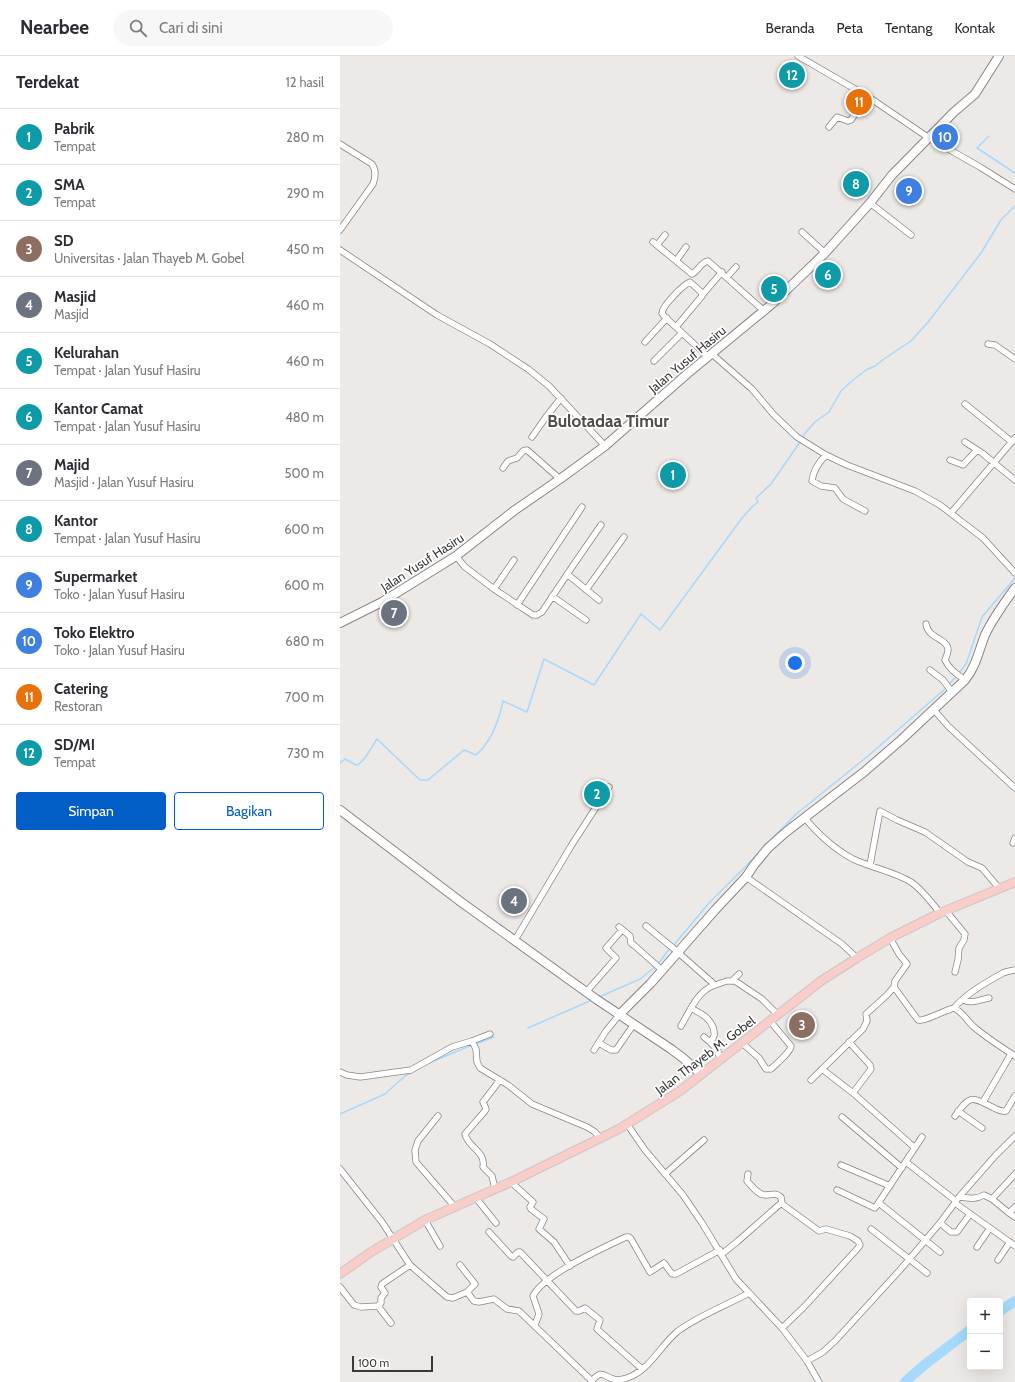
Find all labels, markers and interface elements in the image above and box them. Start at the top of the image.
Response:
search box [113,10,393,46]
text: Nearbee [20,16,89,39]
icon: search [127,17,149,39]
text: Cari di sini [159,19,223,37]
text: Beranda [766,19,815,37]
text: Peta [837,19,863,37]
text: Tentang [885,19,932,37]
text: Kontak [954,19,995,37]
pin: 12 [779,60,805,90]
text: Terdekat [16,72,79,92]
text: 12 hasil [286,74,324,90]
pin: 11 [846,87,872,117]
text: Pabrik [54,120,95,138]
pin: 10 [932,122,958,152]
text: 1 [27,129,31,145]
text: 280 m [286,129,324,145]
text: Tempat [54,138,96,154]
pin: 8 [843,169,869,199]
text: SMA [54,176,85,194]
pin: 9 [896,176,922,206]
text: 2 [26,185,32,201]
text: 290 m [286,185,324,201]
text: Tempat [54,194,96,210]
text: SD [54,232,74,250]
text: 3 [25,241,33,257]
text: 450 m [286,241,324,257]
text: Universitas · Jalan Thayeb M. Gobel [54,250,244,266]
pin: 6 [815,260,841,290]
pin: 5 [761,274,787,304]
text: Masjid [54,288,96,306]
text: 4 [25,297,33,313]
text: 460 m [286,297,324,313]
text: Masjid [54,306,89,322]
street label: Jalan Yusuf Hasiru [644,322,729,397]
text: Kelurahan [54,344,119,362]
text: 5 [26,353,32,369]
text: 460 m [286,353,324,369]
text: Tempat · Jalan Yusuf Hasiru [54,362,201,378]
text: Kantor Camat [54,400,143,418]
text: 6 [25,409,33,425]
text: 480 m [285,409,324,425]
district label: Bulotadaa Timur [547,411,669,431]
text: Tempat · Jalan Yusuf Hasiru [54,418,201,434]
text: Majid [54,456,90,474]
pin: 1 [660,460,686,490]
text: 7 [26,465,32,481]
text: 500 m [284,465,324,481]
text: Masjid · Jalan Yusuf Hasiru [54,474,194,490]
text: Kantor [54,512,98,530]
text: 8 [25,521,33,537]
text: 600 m [284,521,324,537]
street label: Jalan Yusuf Hasiru [377,529,467,595]
text: Tempat · Jalan Yusuf Hasiru [54,530,201,546]
text: Supermarket [54,568,137,586]
text: 9 [25,577,33,593]
text: 600 m [284,577,324,593]
text: Toko · Jalan Yusuf Hasiru [54,586,185,602]
pin: 7 [381,598,407,628]
text: Toko Elektro [54,624,135,642]
text: 10 [22,633,36,649]
text: 680 m [285,633,324,649]
text: Toko · Jalan Yusuf Hasiru [54,642,185,658]
your location [785,653,805,673]
text: Catering [54,680,108,698]
text: 11 [24,689,34,705]
text: 700 m [285,689,324,705]
text: Restoran [54,698,103,714]
text: SD/MI [54,736,95,754]
text: 12 [23,745,35,761]
text: 730 m [287,745,324,761]
text: Tempat [54,754,96,770]
pin: 2 [584,779,610,809]
button: Simpan [16,792,166,830]
button: Bagikan [174,792,324,830]
pin: 4 [501,886,527,916]
pin: 3 [789,1010,815,1040]
street label: Jalan Thayeb M. Gobel [651,1012,758,1098]
map controls [967,1298,1003,1370]
button: + [967,1298,1003,1334]
button: − [967,1334,1003,1370]
scale bar [352,1354,433,1373]
text: 100 m [358,1356,389,1370]

